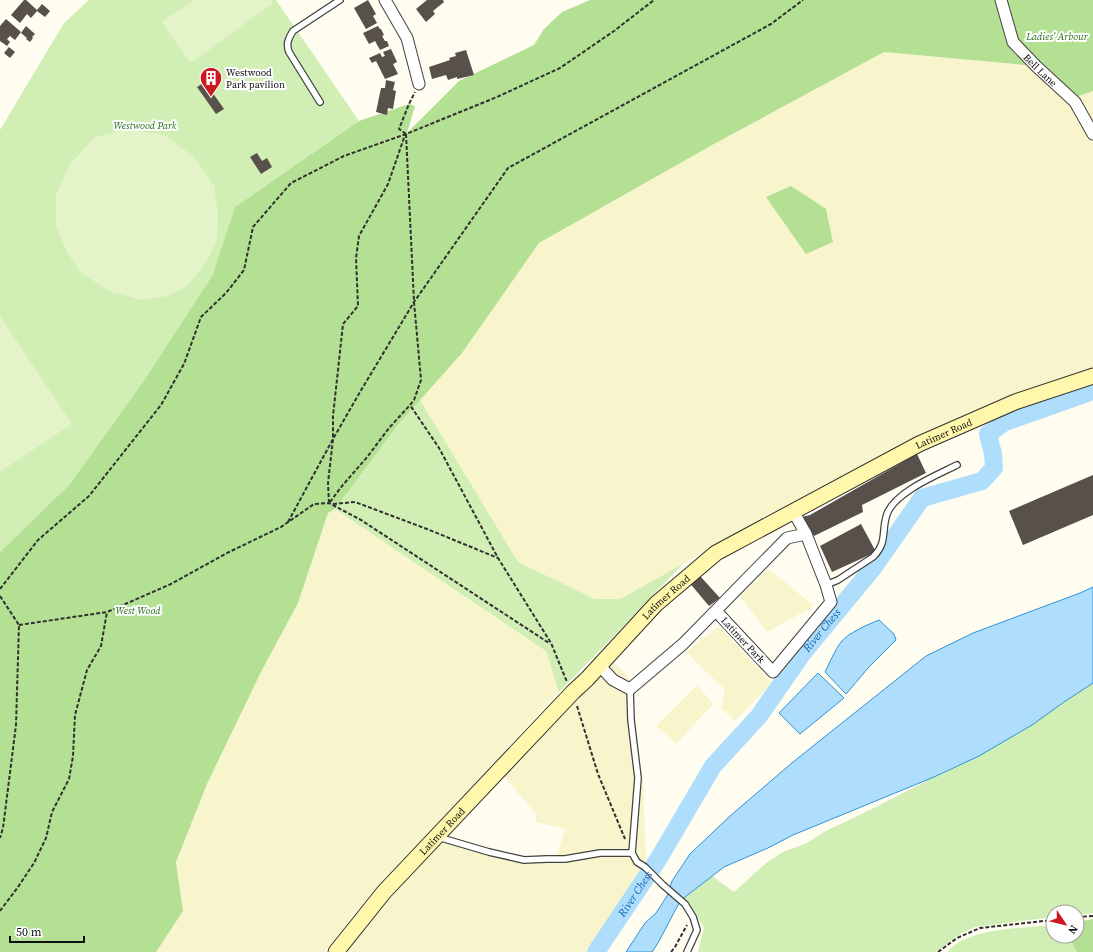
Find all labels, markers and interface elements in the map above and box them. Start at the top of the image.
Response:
park label: Ladies' Arbour [1025,30,1089,43]
street label: Bell Lane [1021,51,1060,89]
building icon: Westwood Park pavilion [198,65,224,98]
place label: Westwood Park pavilion [226,66,285,91]
park label: Westwood Park [113,119,177,132]
street label: Latimer Road [913,415,974,451]
street label: Latimer Road [639,571,693,622]
park label: West Wood [115,604,161,617]
water label: River Chess [799,605,844,656]
street label: Latimer Park [718,614,768,666]
street label: Latimer Road [416,804,468,857]
water label: River Chess [614,868,656,920]
north arrow [1045,904,1085,944]
scale bar [10,918,84,944]
text: N [1064,922,1081,937]
text: 50 m [16,924,42,940]

